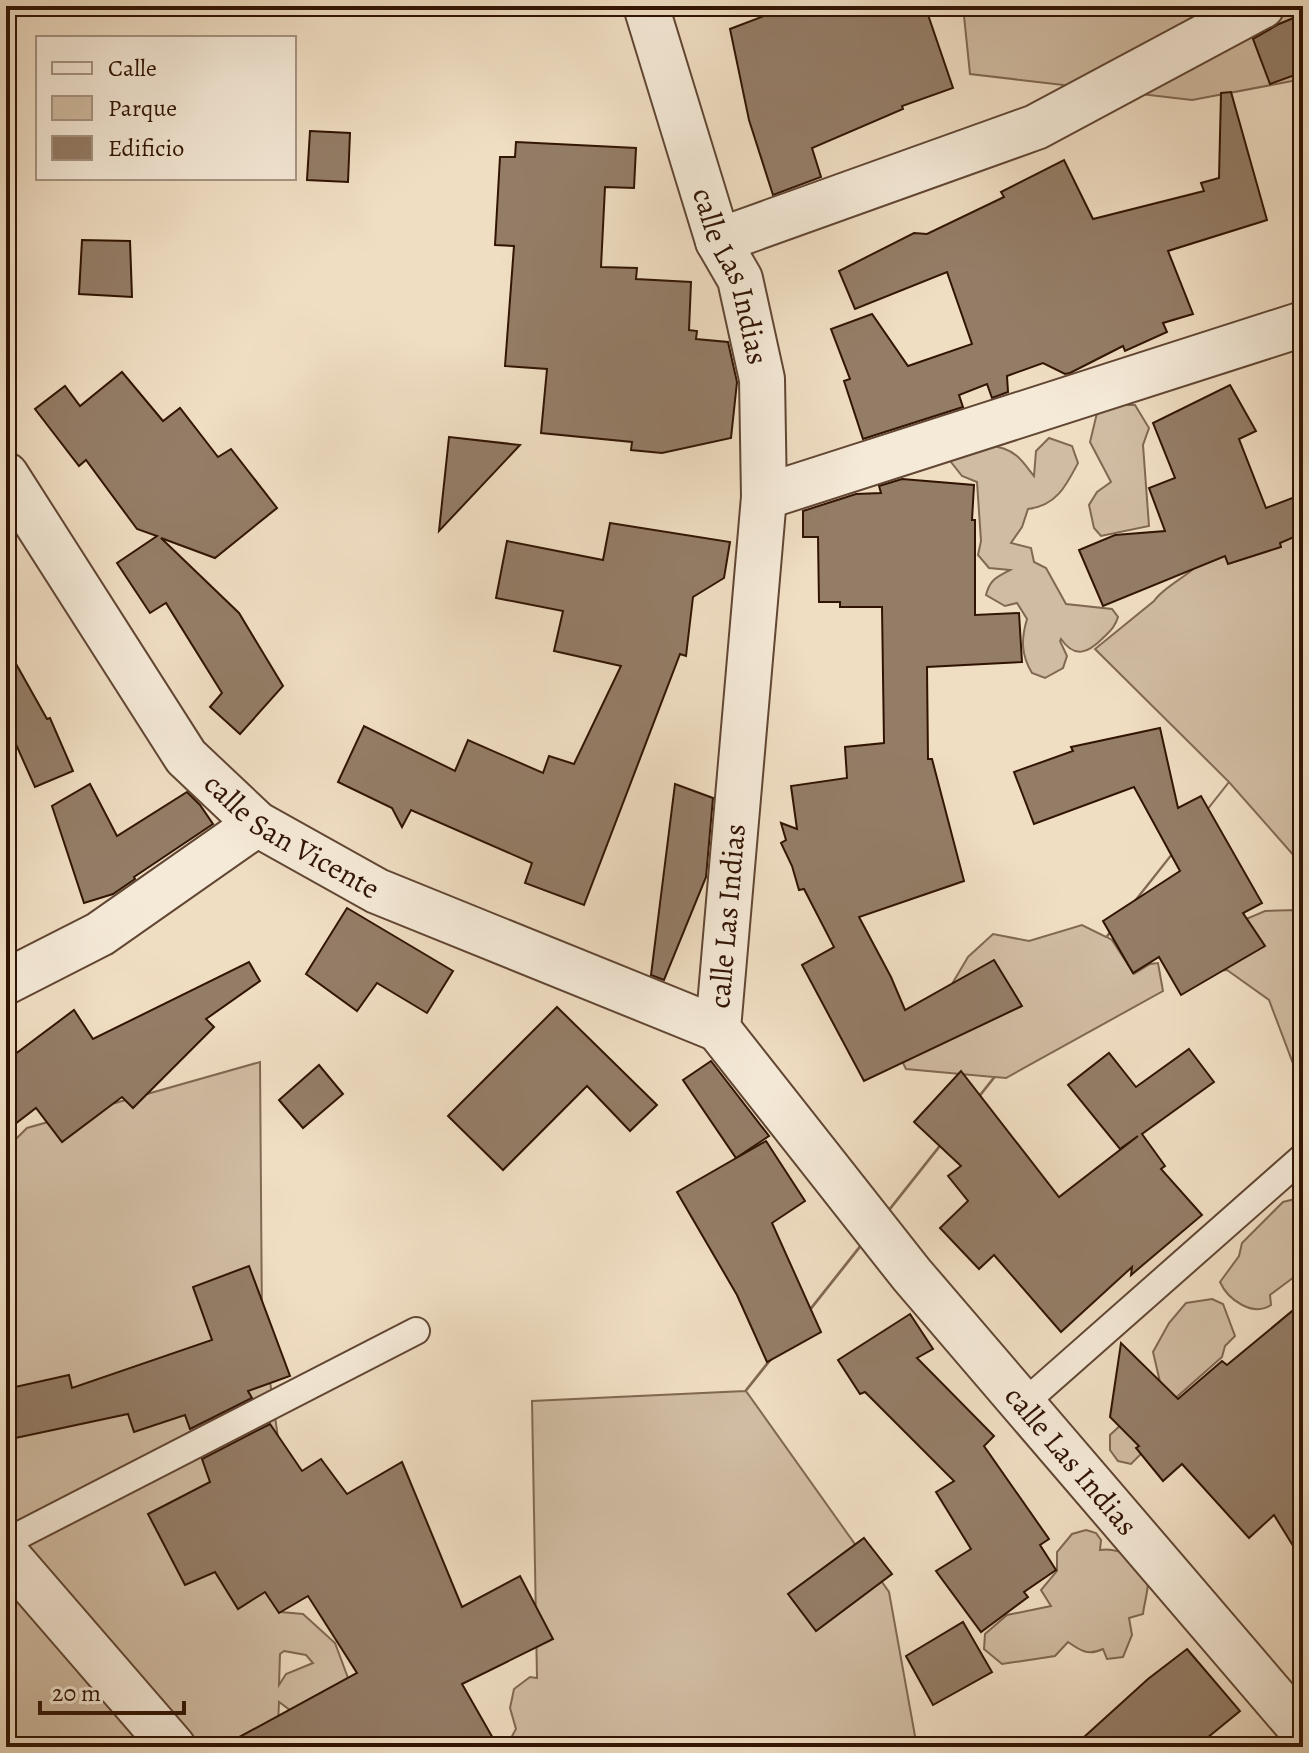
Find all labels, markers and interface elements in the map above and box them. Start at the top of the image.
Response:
legend [36,36,296,180]
text: Calle [108,52,157,84]
text: Parque [108,92,177,124]
text: Edificio [108,132,184,164]
street label: calle Las Indias [683,183,778,368]
street label: calle San Vicente [195,764,387,908]
street label: calle Las Indias [699,822,755,1010]
street label: calle Las Indias [996,1377,1147,1544]
scale bar [40,1665,184,1715]
text: 20 m [52,1677,101,1709]

